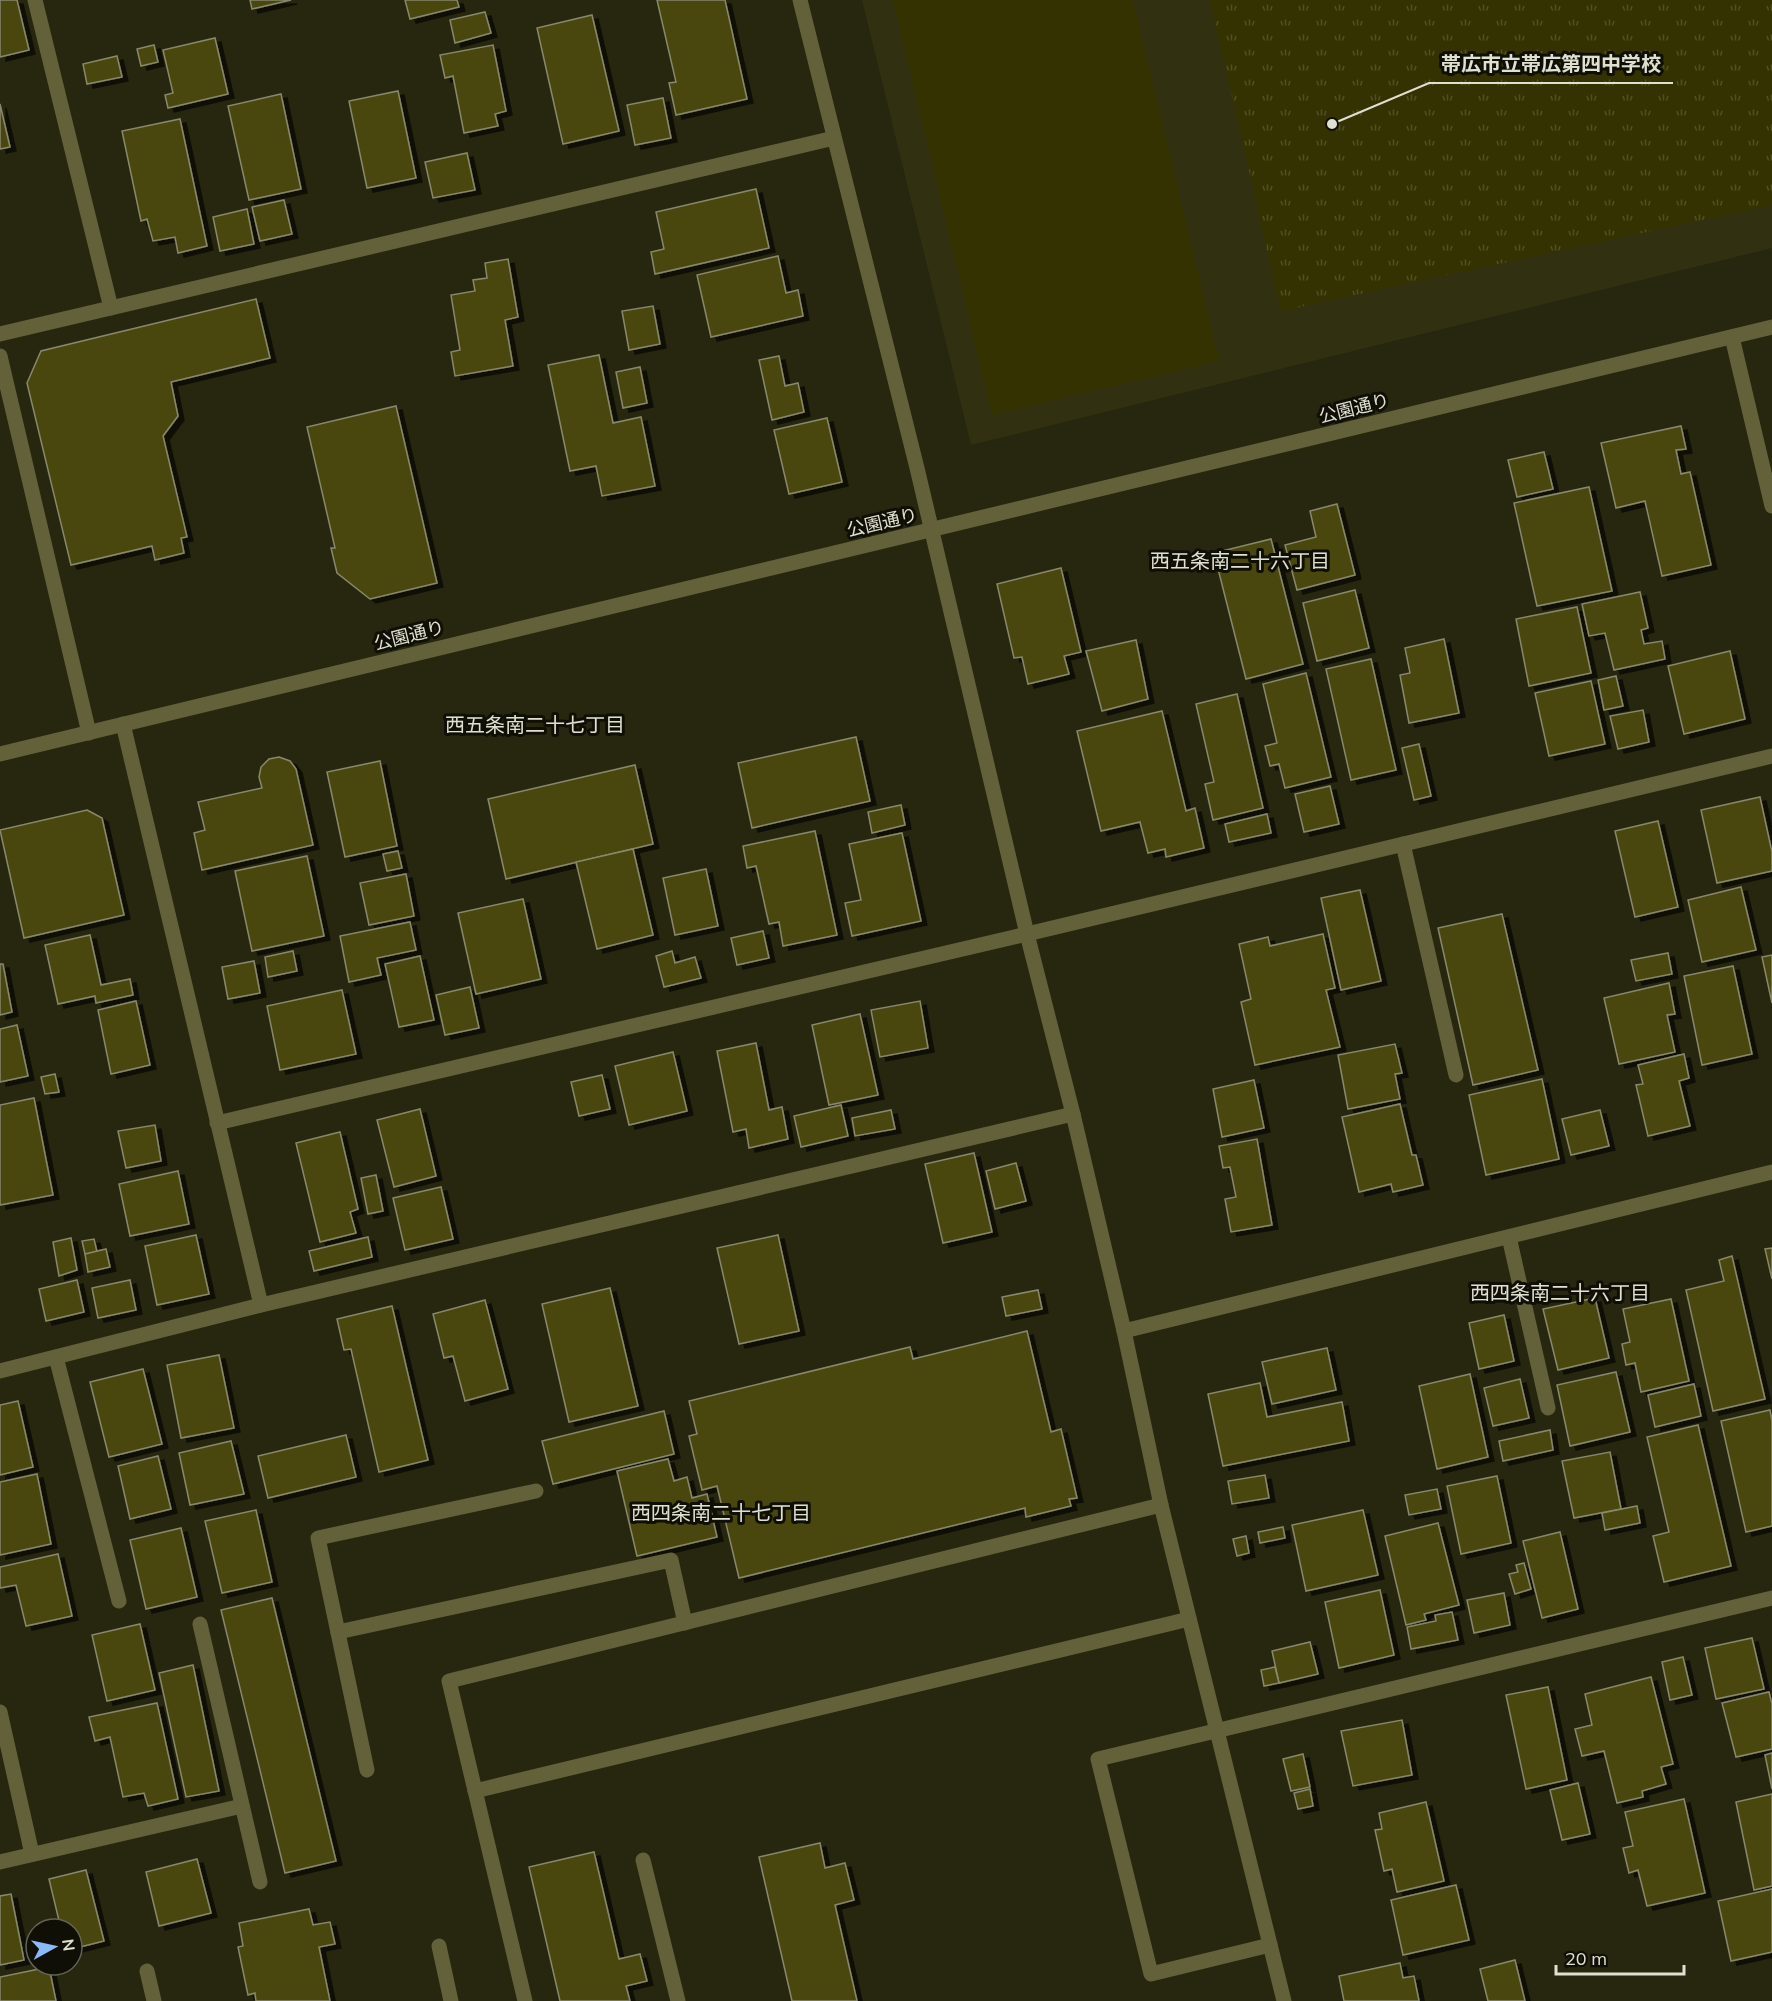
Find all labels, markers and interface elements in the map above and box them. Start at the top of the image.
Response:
callout: 帯広市立帯広第四中学校 [1429,45,1673,83]
text: 帯広市立帯広第四中学校 [1441,51,1661,76]
street label: 公園通り [1316,388,1392,428]
street label: 公園通り [844,503,920,541]
district label: 西五条南二十六丁目 [1150,548,1330,573]
street label: 公園通り [371,615,447,655]
district label: 西五条南二十七丁目 [445,712,625,737]
district label: 西四条南二十六丁目 [1470,1280,1650,1305]
district label: 西四条南二十七丁目 [631,1500,811,1525]
north arrow [24,1917,84,1977]
text: N [58,1938,80,1952]
scale bar [1556,1938,1684,1976]
text: 20 m [1565,1947,1607,1970]

